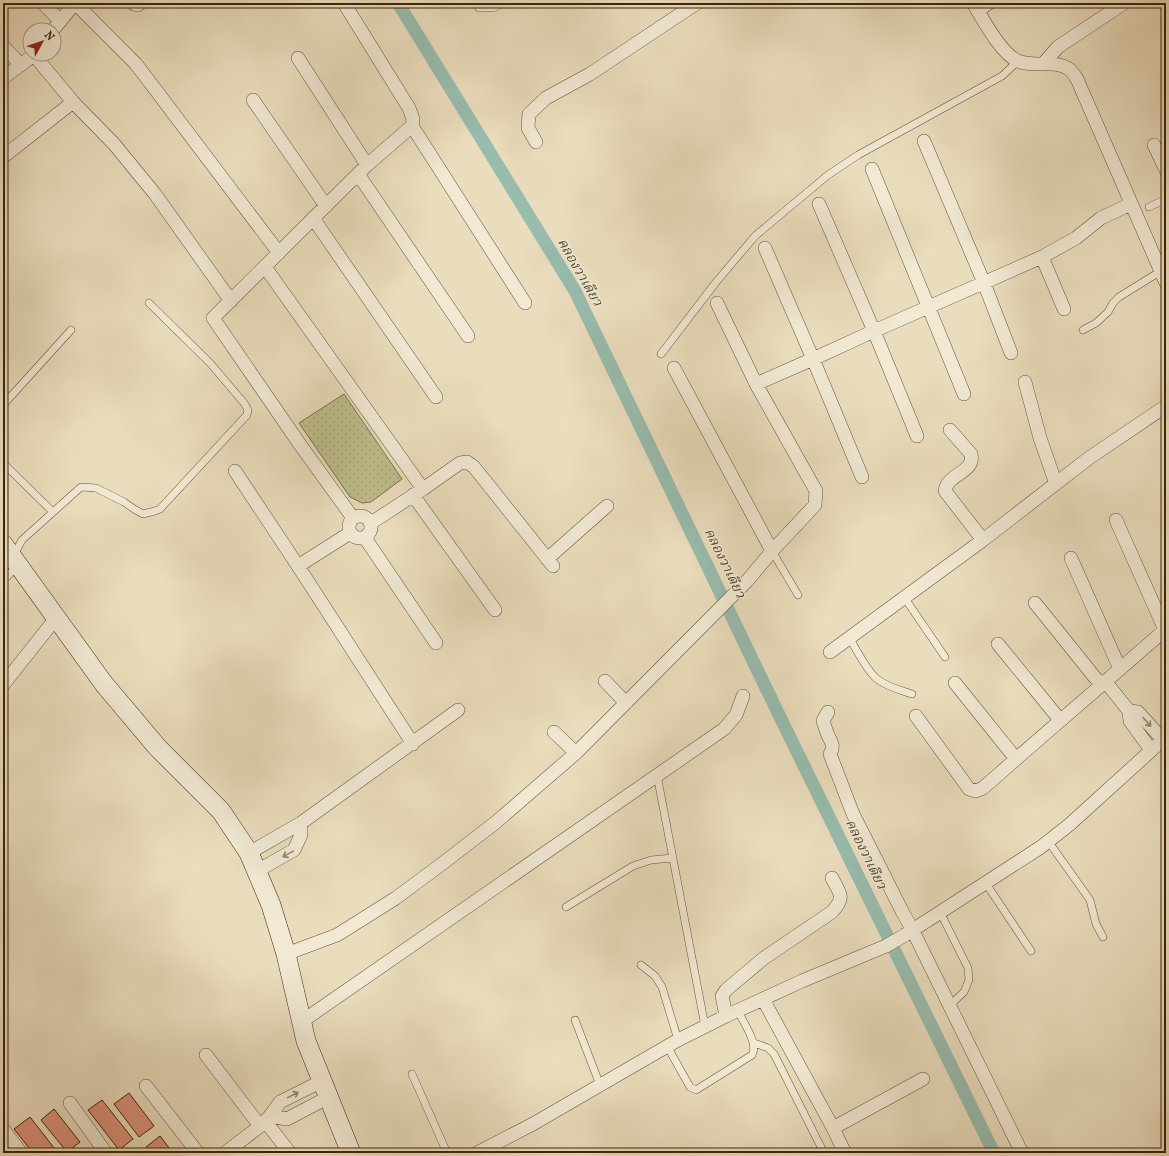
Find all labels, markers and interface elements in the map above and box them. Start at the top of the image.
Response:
north arrow [22,22,62,62]
text: N [42,29,57,44]
water label: คลองวาเดียว [554,235,607,310]
water label: คลองวาเดียว [701,525,750,601]
one-way arrow [1143,717,1152,728]
water label: คลองวาเดียว [842,816,891,892]
one-way arrow [282,850,294,858]
one-way arrow [287,1091,299,1098]

